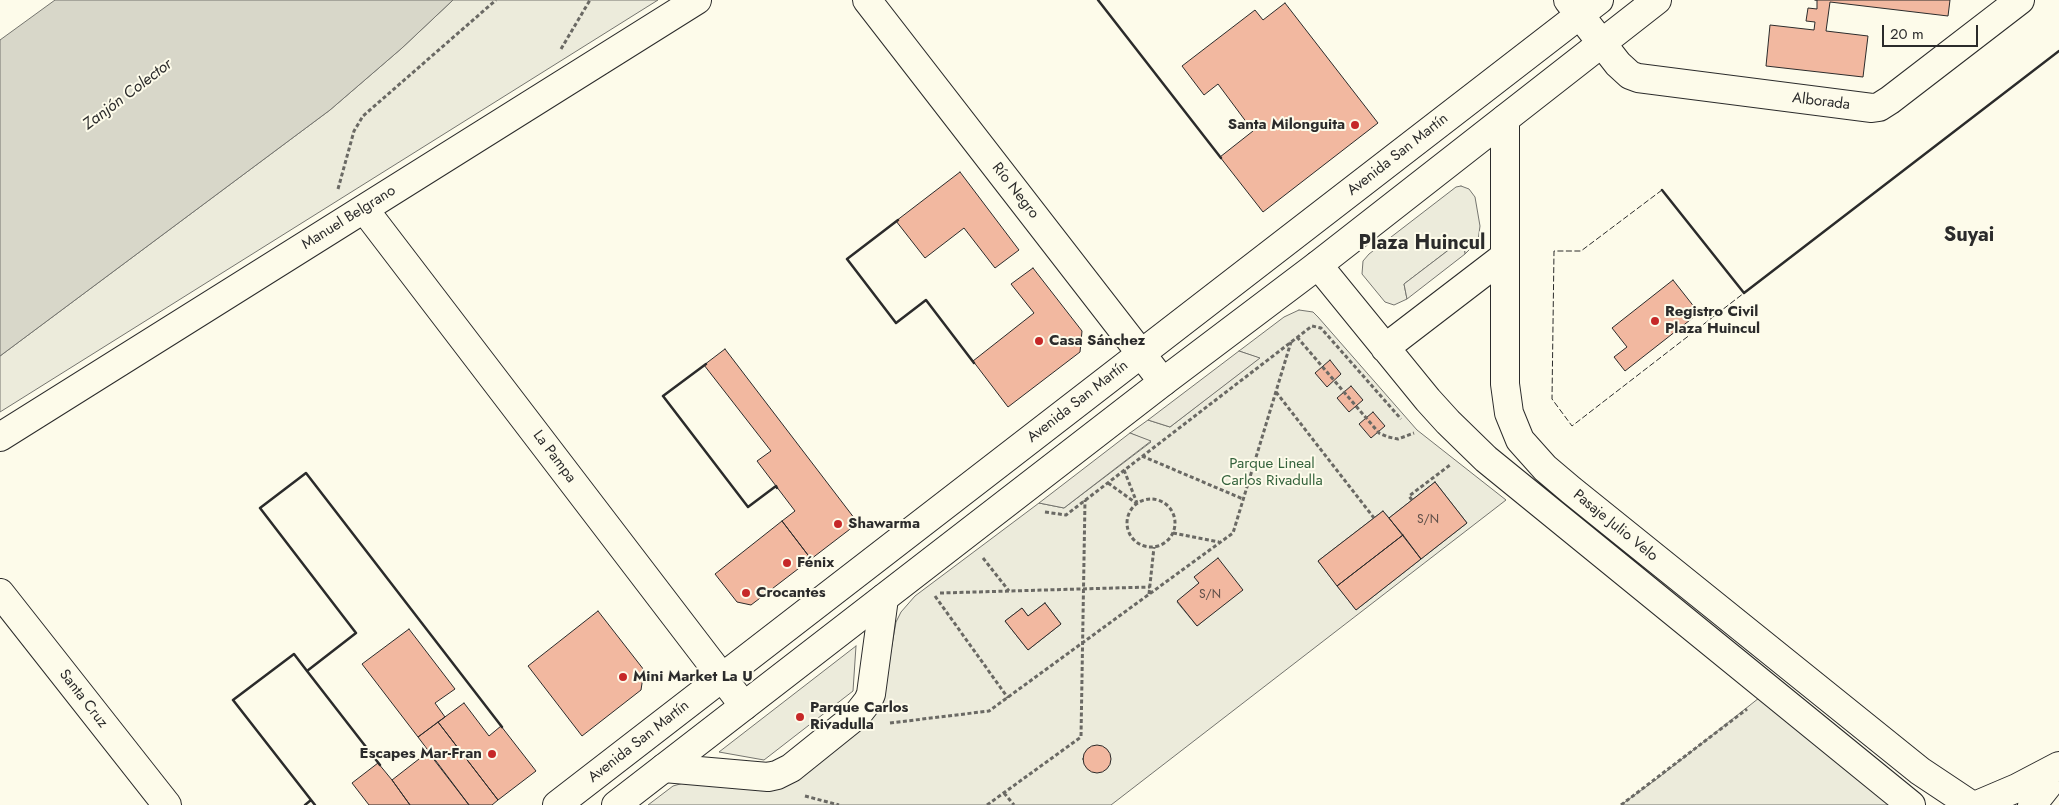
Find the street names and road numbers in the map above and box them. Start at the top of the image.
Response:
street label: Alborada [1791,90,1851,114]
street label: Avenida San Martín [1344,110,1452,200]
street label: Río Negro [988,159,1042,223]
street label: Manuel Belgrano [299,182,399,254]
street label: Avenida San Martín [1024,357,1132,447]
street label: La Pampa [528,427,580,487]
street label: Pasaje Julio Velo [1569,486,1661,566]
street label: Santa Cruz [55,666,111,732]
street label: Avenida San Martín [585,697,693,787]

